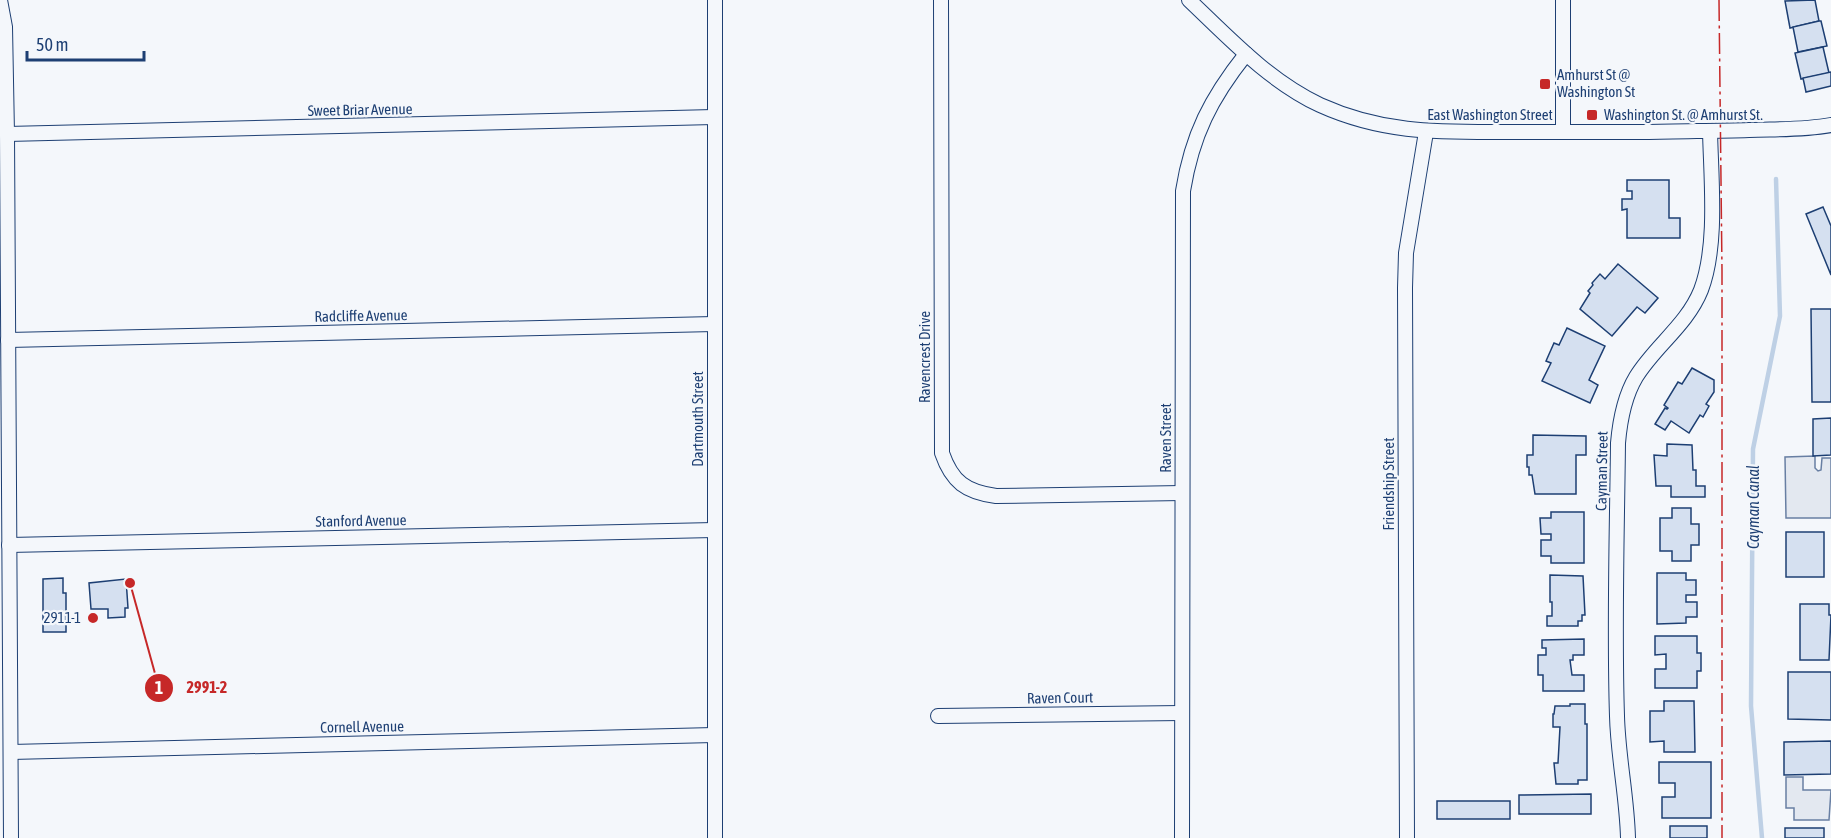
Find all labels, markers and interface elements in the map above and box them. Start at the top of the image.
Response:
scale bar [27,24,144,62]
text: 50 m [36,34,68,55]
place label: Amhurst St @ Washington St [1557,66,1635,100]
marker: Amhurst St @ Washington St [1538,77,1552,91]
street label: Sweet Briar Avenue [307,100,413,119]
street label: East Washington Street [1427,106,1553,123]
place label: Washington St. @ Amhurst St. [1604,106,1763,123]
marker: Washington St. @ Amhurst St. [1585,108,1599,122]
street label: Radcliffe Avenue [314,306,408,325]
street label: Ravencrest Drive [916,311,933,403]
street label: Dartmouth Street [689,371,706,467]
street label: Raven Street [1157,403,1174,473]
street label: Cayman Street [1592,431,1611,511]
street label: Friendship Street [1380,438,1397,530]
water label: Cayman Canal [1744,465,1763,549]
street label: Stanford Avenue [315,511,407,530]
place label: 2911-1 [43,609,81,626]
marker: 2911-1 [86,611,100,625]
callout: 2991-2 [144,671,239,705]
text: 1 [155,677,163,698]
text: 2991-2 [187,678,227,696]
street label: Raven Court [1027,688,1093,707]
street label: Cornell Avenue [320,717,404,736]

